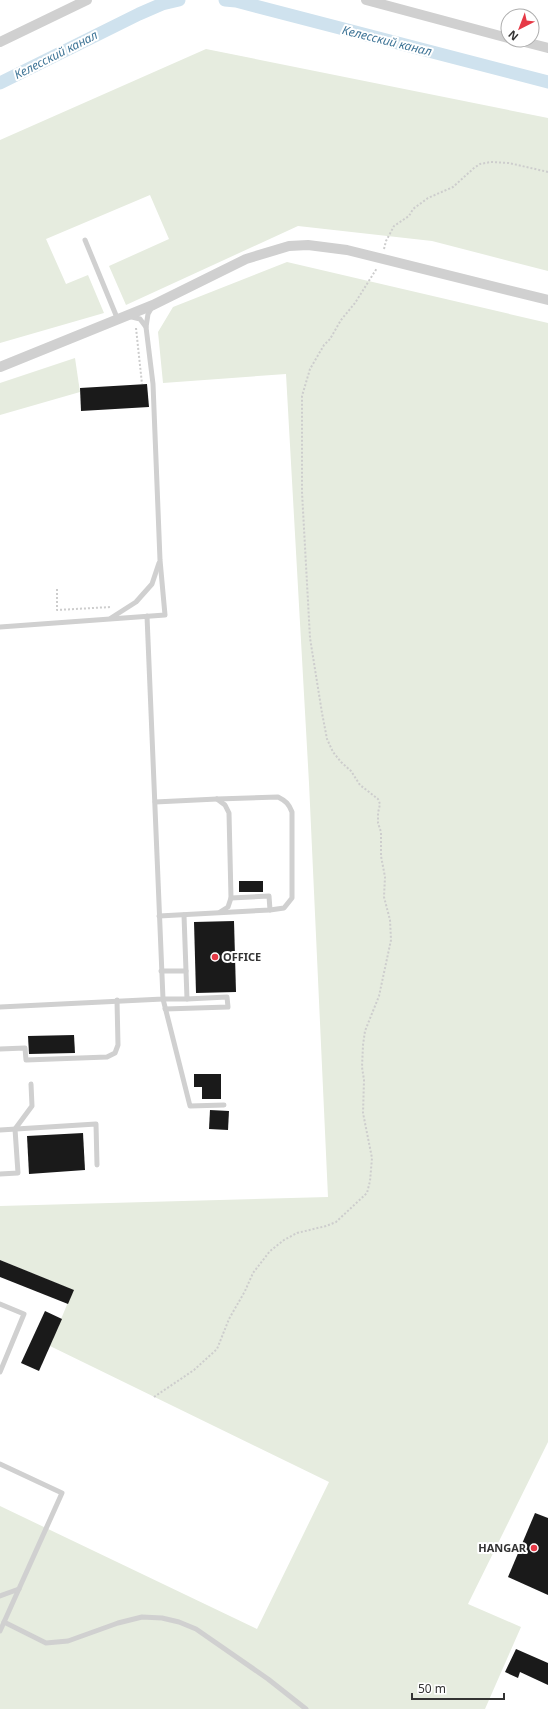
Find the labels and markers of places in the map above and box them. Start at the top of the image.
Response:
place label: OFFICE [223,949,261,964]
marker: OFFICE [210,952,220,962]
place label: HANGAR [478,1540,527,1555]
marker: HANGAR [529,1543,539,1553]

